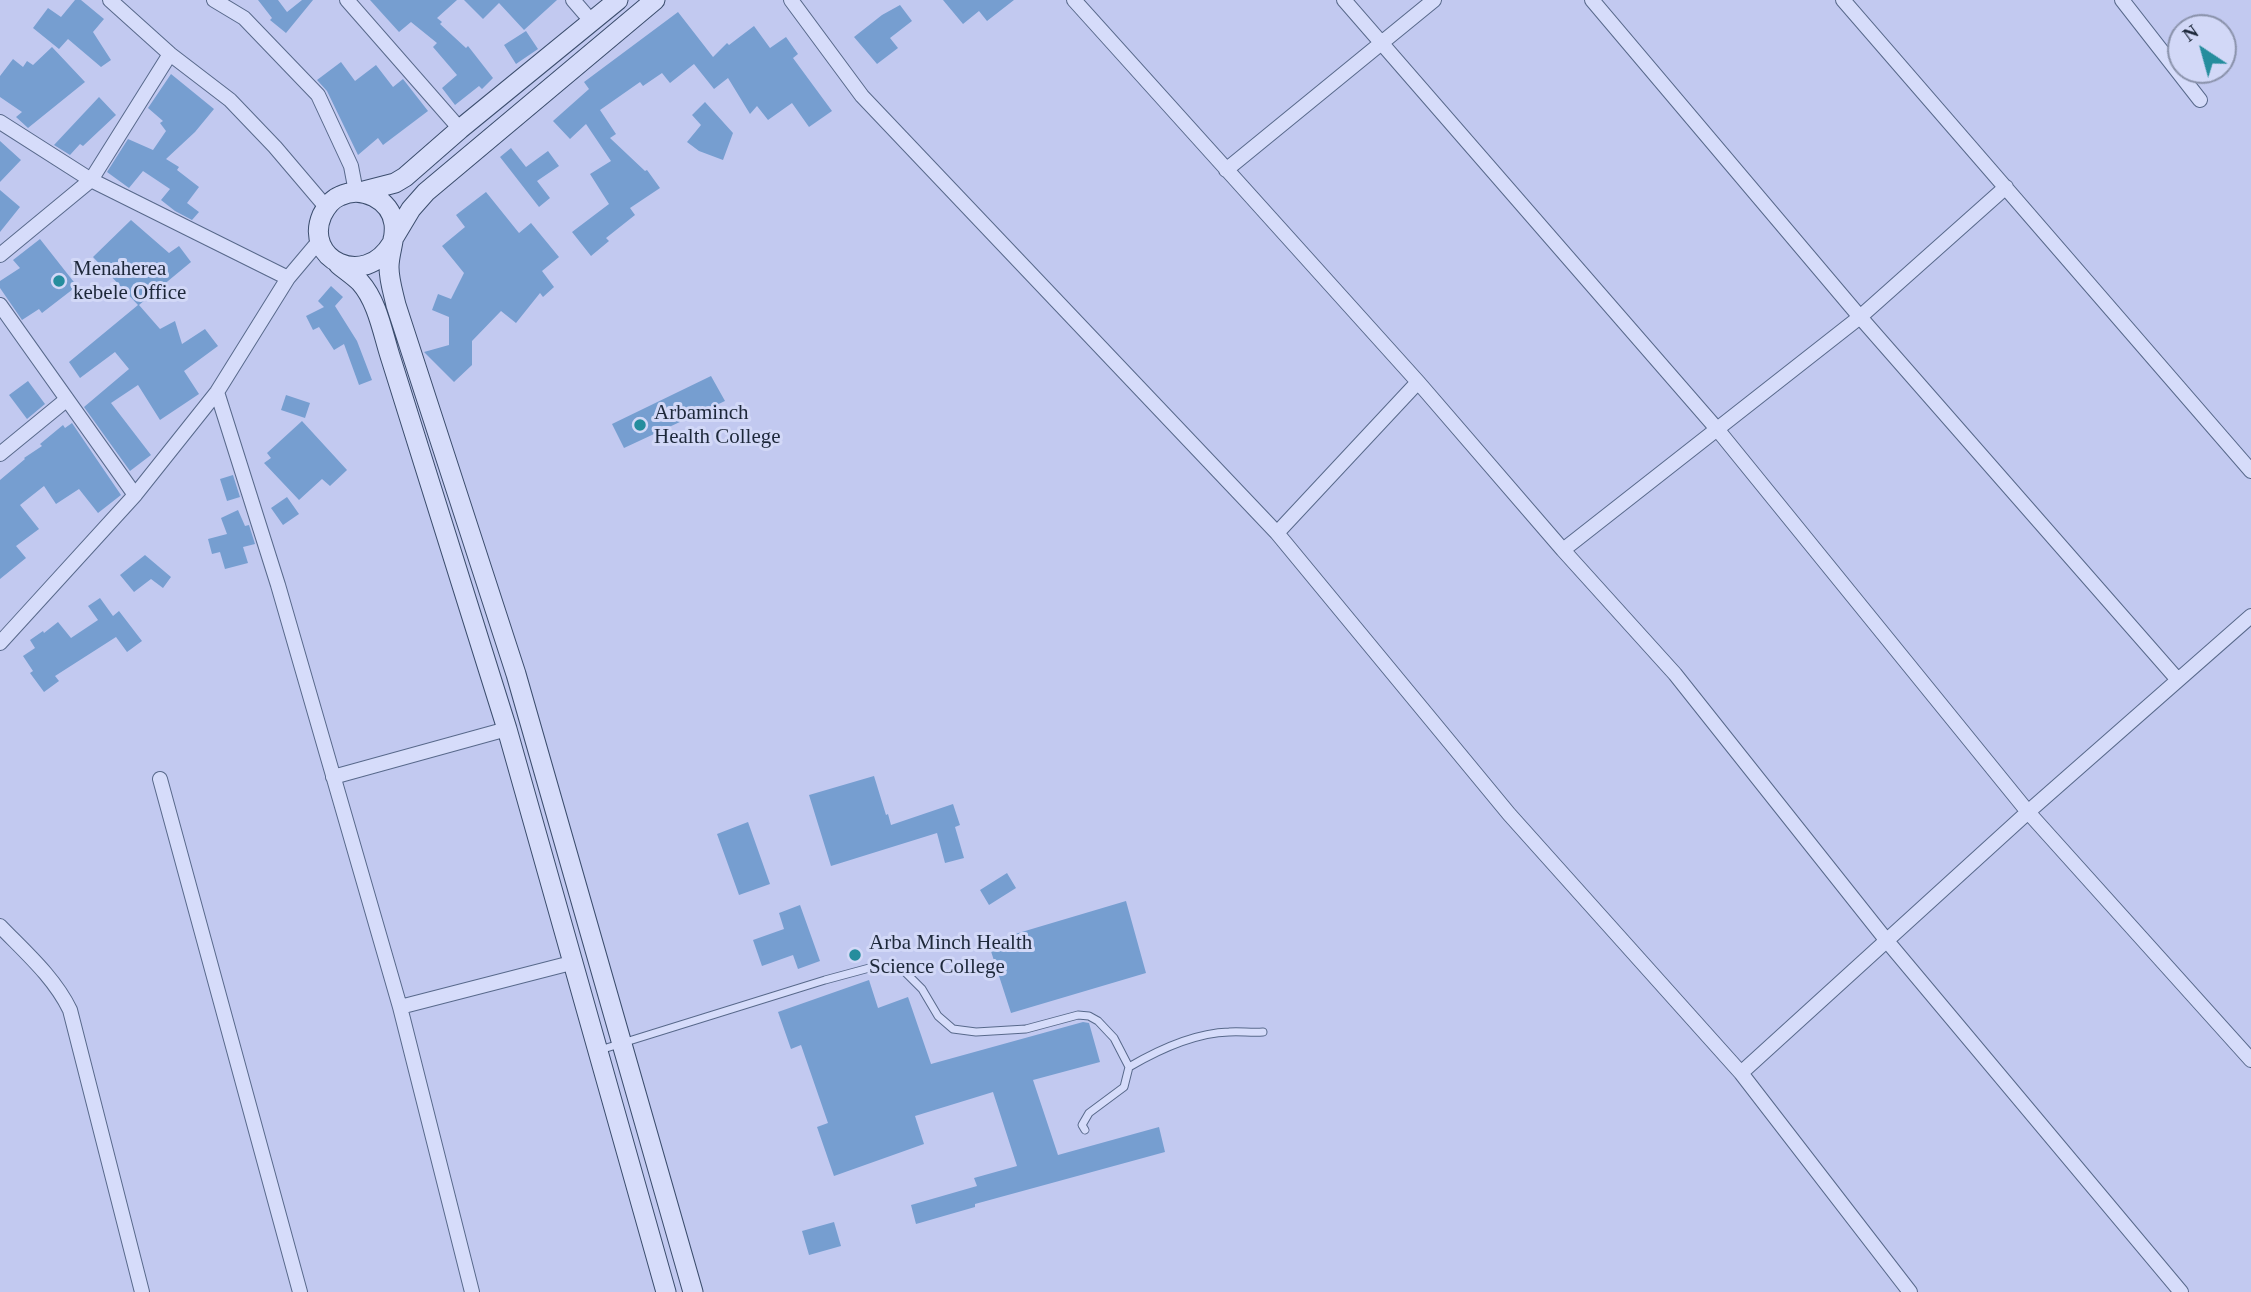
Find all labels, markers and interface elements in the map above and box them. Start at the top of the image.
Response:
north arrow [2167,14,2237,84]
text: N [2179,21,2202,46]
place label: Menaherea kebele Office [73,256,186,306]
marker: Menaherea kebele Office [51,273,67,289]
place label: Arbaminch Health College [654,400,781,450]
marker: Arbaminch Health College [632,417,648,433]
place label: Arba Minch Health Science College [869,930,1032,980]
marker: Arba Minch Health Science College [847,947,863,963]

